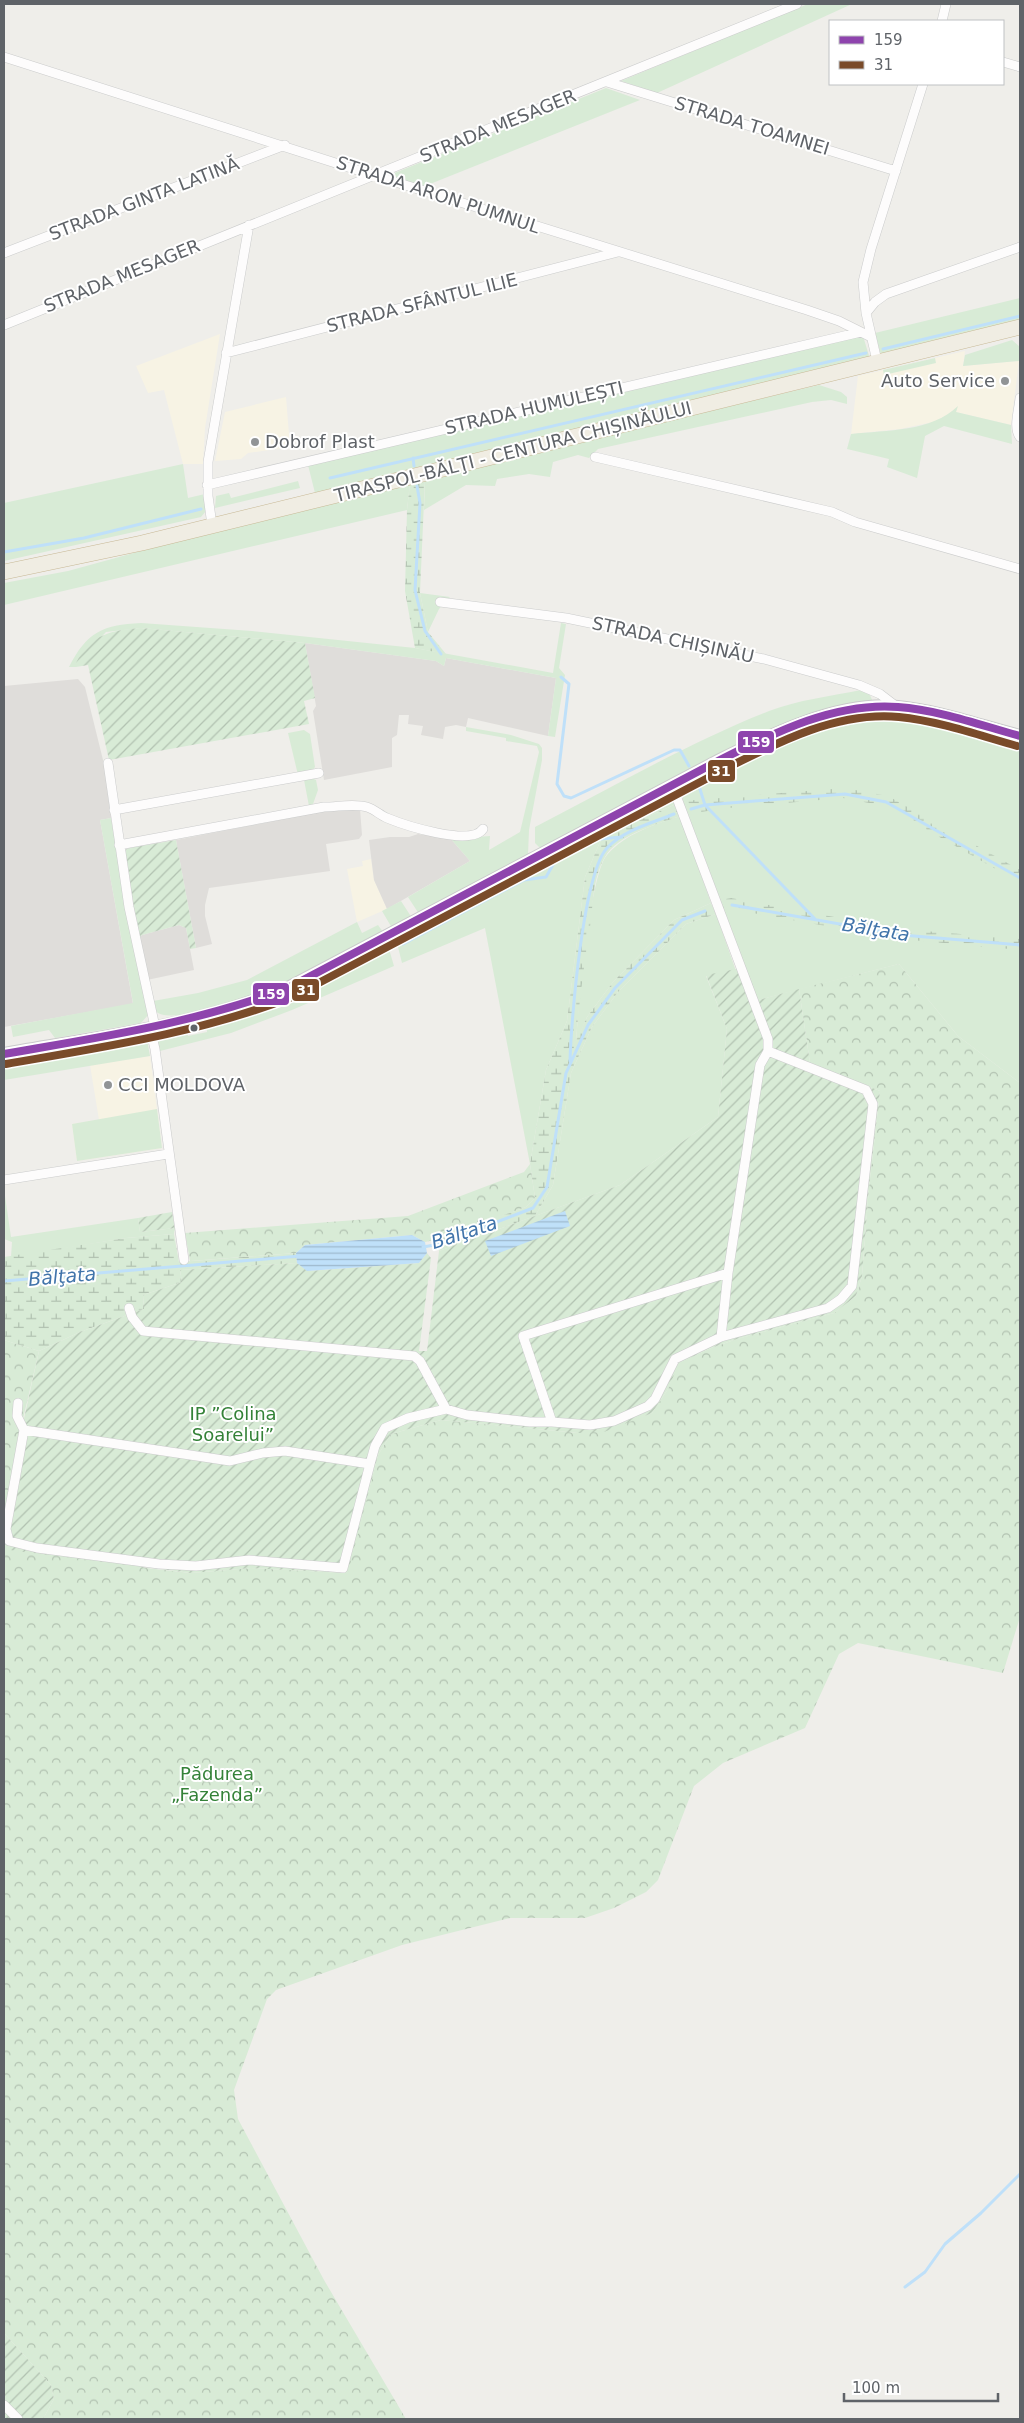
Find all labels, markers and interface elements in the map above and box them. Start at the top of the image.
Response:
legend [829,20,1004,85]
text: 159 [874,31,903,49]
text: 31 [874,56,893,74]
street label: STRADA MESAGER [417,85,579,166]
street label: STRADA TOAMNEI [672,92,832,159]
street label: STRADA GINTA LATINĂ [46,152,242,245]
street label: STRADA ARON PUMNUL [334,152,542,237]
street label: STRADA MESAGER [41,235,203,316]
street label: STRADA SFÂNTUL ILIE [324,269,519,336]
place label: Auto Service [881,370,995,391]
marker: Auto Service [999,375,1011,387]
street label: STRADA HUMULEȘTI [443,377,625,438]
street label: TIRASPOL-BĂLŢI - CENTURA CHIȘINĂULUI [331,397,694,506]
place label: Dobrof Plast [265,431,375,452]
marker: Dobrof Plast [249,436,261,448]
street label: STRADA CHIȘINĂU [590,612,756,667]
line badge: 159 [737,730,775,754]
text: 159 [741,734,771,750]
line badge: 31 [707,759,736,783]
text: 31 [711,763,731,779]
water label: Bălţata [841,913,911,945]
line badge: 31 [291,978,320,1002]
line badge: 159 [252,982,290,1006]
text: 31 [296,982,316,998]
text: 159 [256,986,286,1002]
unlabelled marker [189,1023,199,1033]
place label: CCI MOLDOVA [118,1074,246,1095]
marker: CCI MOLDOVA [102,1079,114,1091]
water label: Bălţata [428,1211,500,1253]
water label: Bălţata [27,1262,97,1290]
park label: IP ”Colina Soarelui” [189,1403,277,1445]
park label: Pădurea „Fazenda” [171,1763,263,1805]
scale bar [844,2370,998,2402]
text: 100 m [852,2379,900,2397]

